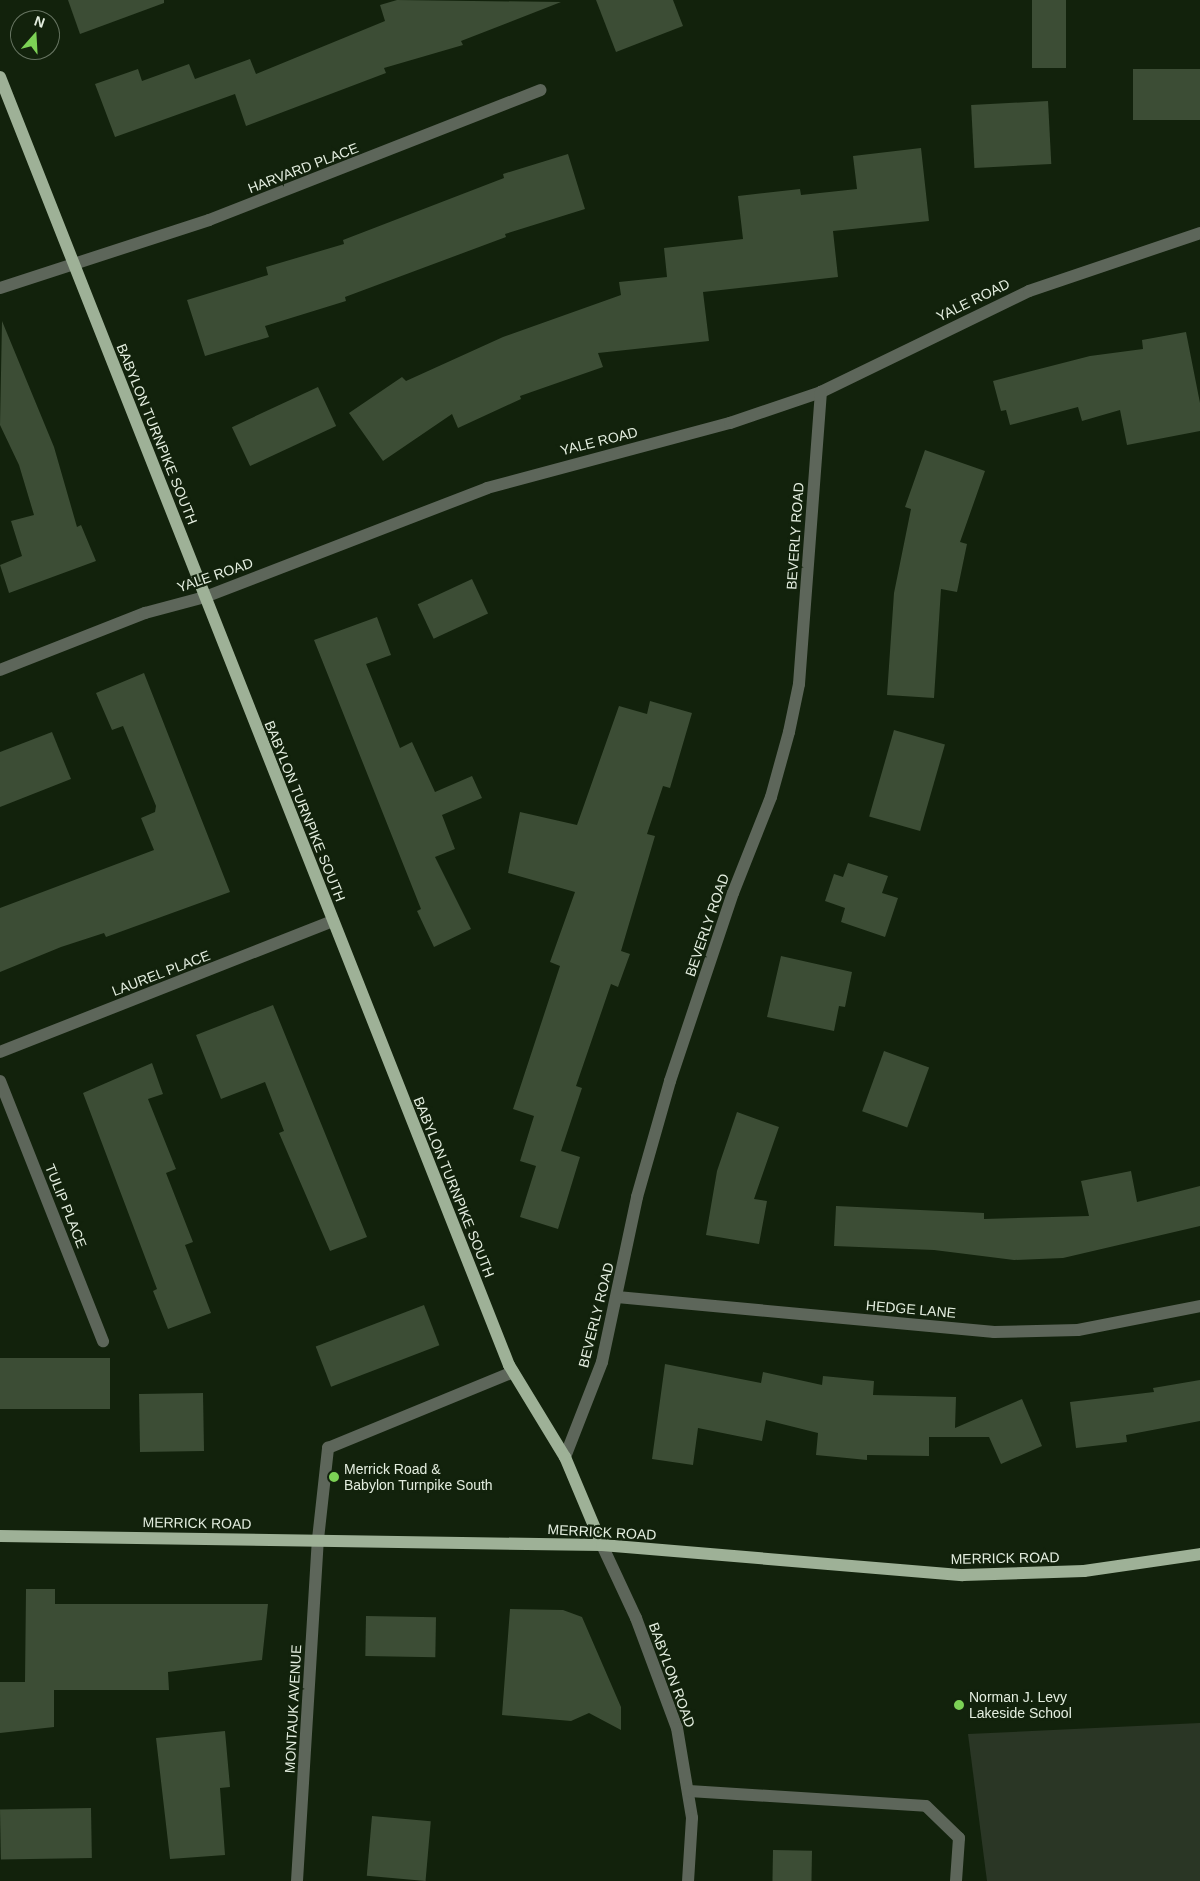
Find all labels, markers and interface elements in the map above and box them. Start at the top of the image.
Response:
north arrow [10,10,60,60]
text: N [32,13,47,31]
street label: HARVARD PLACE [245,139,361,197]
street label: YALE ROAD [934,275,1012,325]
street label: BABYLON TURNPIKE SOUTH [113,341,201,527]
street label: YALE ROAD [559,423,639,459]
street label: BEVERLY ROAD [783,482,807,590]
street label: YALE ROAD [175,554,255,596]
street label: BABYLON TURNPIKE SOUTH [261,718,349,904]
street label: BEVERLY ROAD [681,871,733,979]
street label: LAUREL PLACE [109,946,213,1000]
street label: BABYLON TURNPIKE SOUTH [410,1094,498,1280]
street label: TULIP PLACE [41,1161,91,1251]
street label: BEVERLY ROAD [575,1261,617,1369]
street label: HEDGE LANE [865,1297,957,1321]
place label: Merrick Road & Babylon Turnpike South [344,1461,493,1494]
marker: Merrick Road & Babylon Turnpike South [328,1471,340,1483]
street label: MERRICK ROAD [142,1514,252,1532]
street label: MERRICK ROAD [547,1521,657,1543]
street label: MERRICK ROAD [950,1549,1060,1567]
street label: BABYLON ROAD [645,1620,699,1730]
street label: MONTAUK AVENUE [281,1644,305,1774]
place label: Norman J. Levy Lakeside School [969,1689,1072,1721]
marker: Norman J. Levy Lakeside School [953,1699,965,1711]

